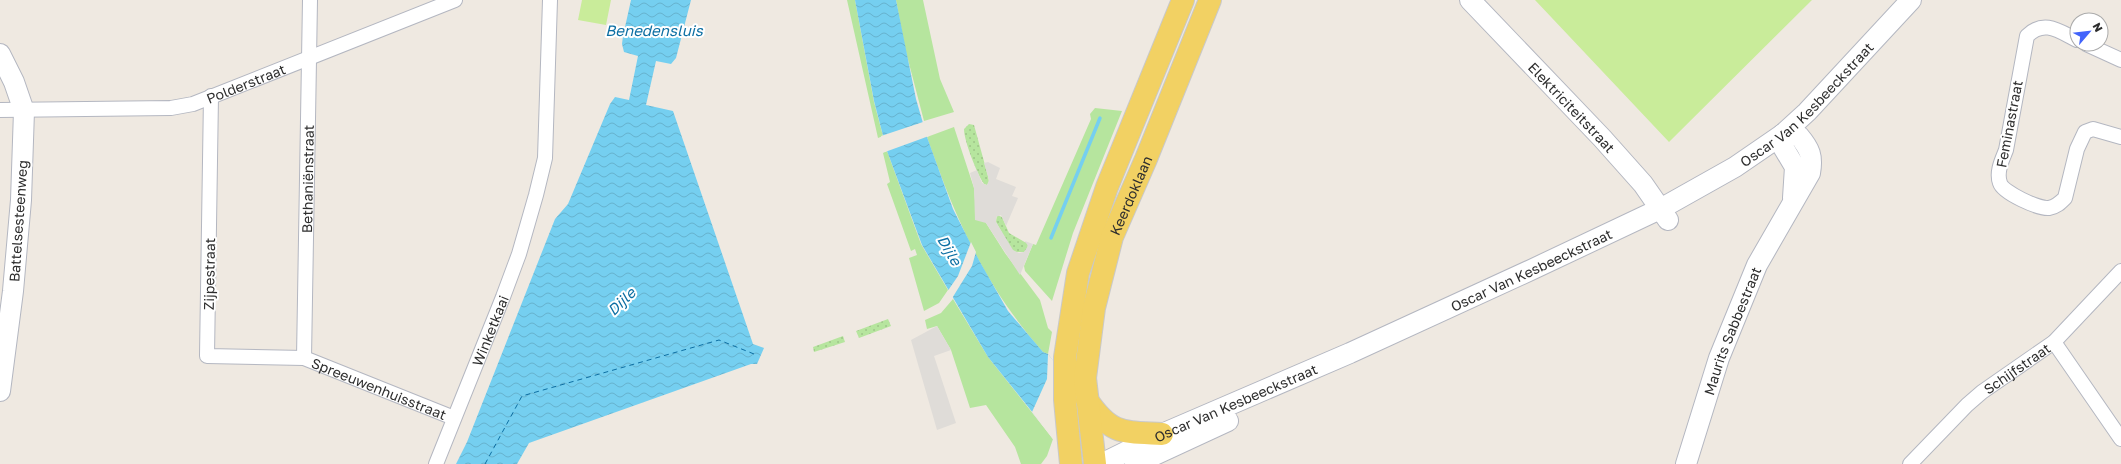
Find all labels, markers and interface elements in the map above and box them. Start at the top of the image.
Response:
north arrow [2069,12,2109,52]
text: N [2091,20,2106,34]
water label: Benedensluis [605,21,704,39]
street label: Oscar Van Kesbeeckstraat [1736,38,1876,170]
street label: Elektriciteitstraat [1525,58,1619,156]
street label: Polderstraat [204,60,288,106]
street label: Feminastraat [1992,79,2026,169]
street label: Bethaniënstraat [298,125,316,233]
street label: Keerdoklaan [1105,153,1155,237]
street label: Battelsesteenweg [5,160,31,282]
street label: Oscar Van Kesbeeckstraat [1448,225,1614,314]
water label: Dijle [933,232,966,270]
street label: Zijpestraat [200,238,218,310]
street label: Maurits Sabbestraat [1700,264,1764,397]
water label: Dijle [603,283,640,319]
street label: Winketkaai [468,293,511,368]
street label: Schijfstraat [1980,339,2053,397]
street label: Spreeuwenhuisstraat [309,354,449,423]
street label: Oscar Van Kesbeeckstraat [1151,360,1320,445]

